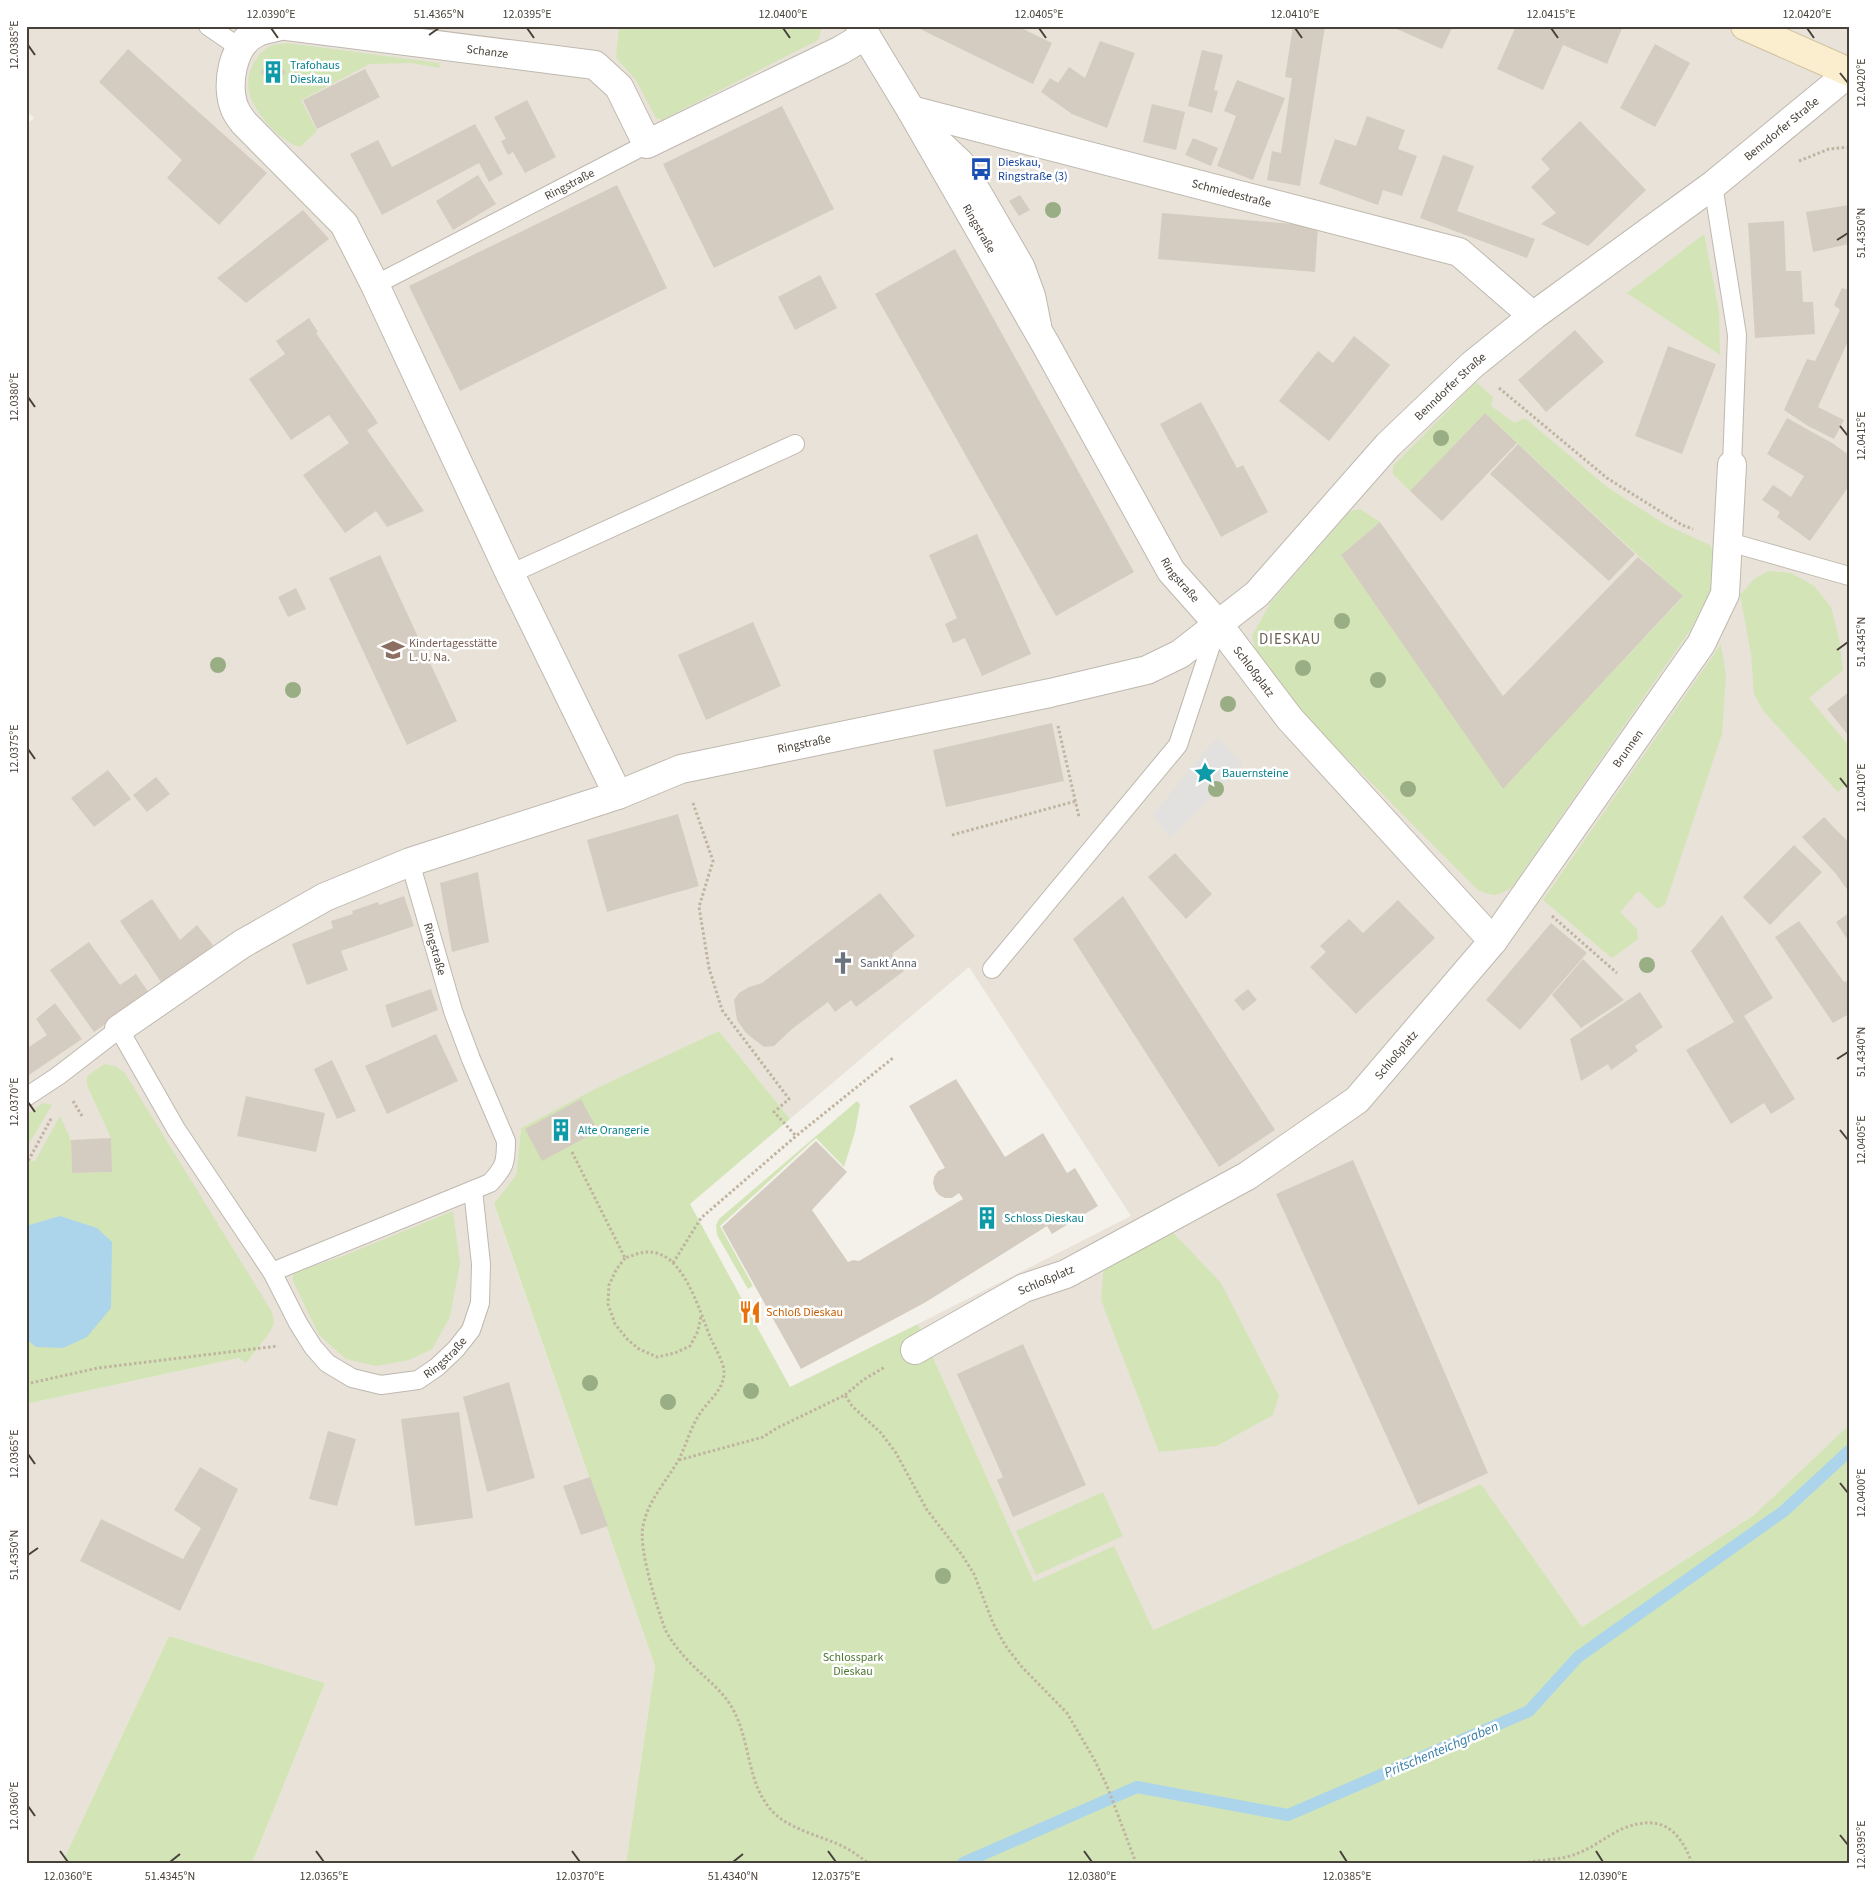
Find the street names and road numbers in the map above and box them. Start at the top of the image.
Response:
street label: Schanze [465,41,509,63]
street label: Benndorfer Straße [1741,93,1823,165]
street label: Ringstraße [542,165,598,205]
street label: Schmiedestraße [1190,175,1273,212]
street label: Ringstraße [958,201,1000,257]
street label: Benndorfer Straße [1411,349,1490,425]
street label: Ringstraße [1156,554,1203,607]
street label: Schloßplatz [1229,643,1278,701]
street label: Brunnen [1609,726,1648,771]
street label: Ringstraße [776,730,832,758]
street label: Ringstraße [419,921,450,977]
street label: Schloßplatz [1371,1027,1422,1084]
street label: Schloßplatz [1015,1261,1077,1300]
street label: Ringstraße [420,1334,471,1383]

